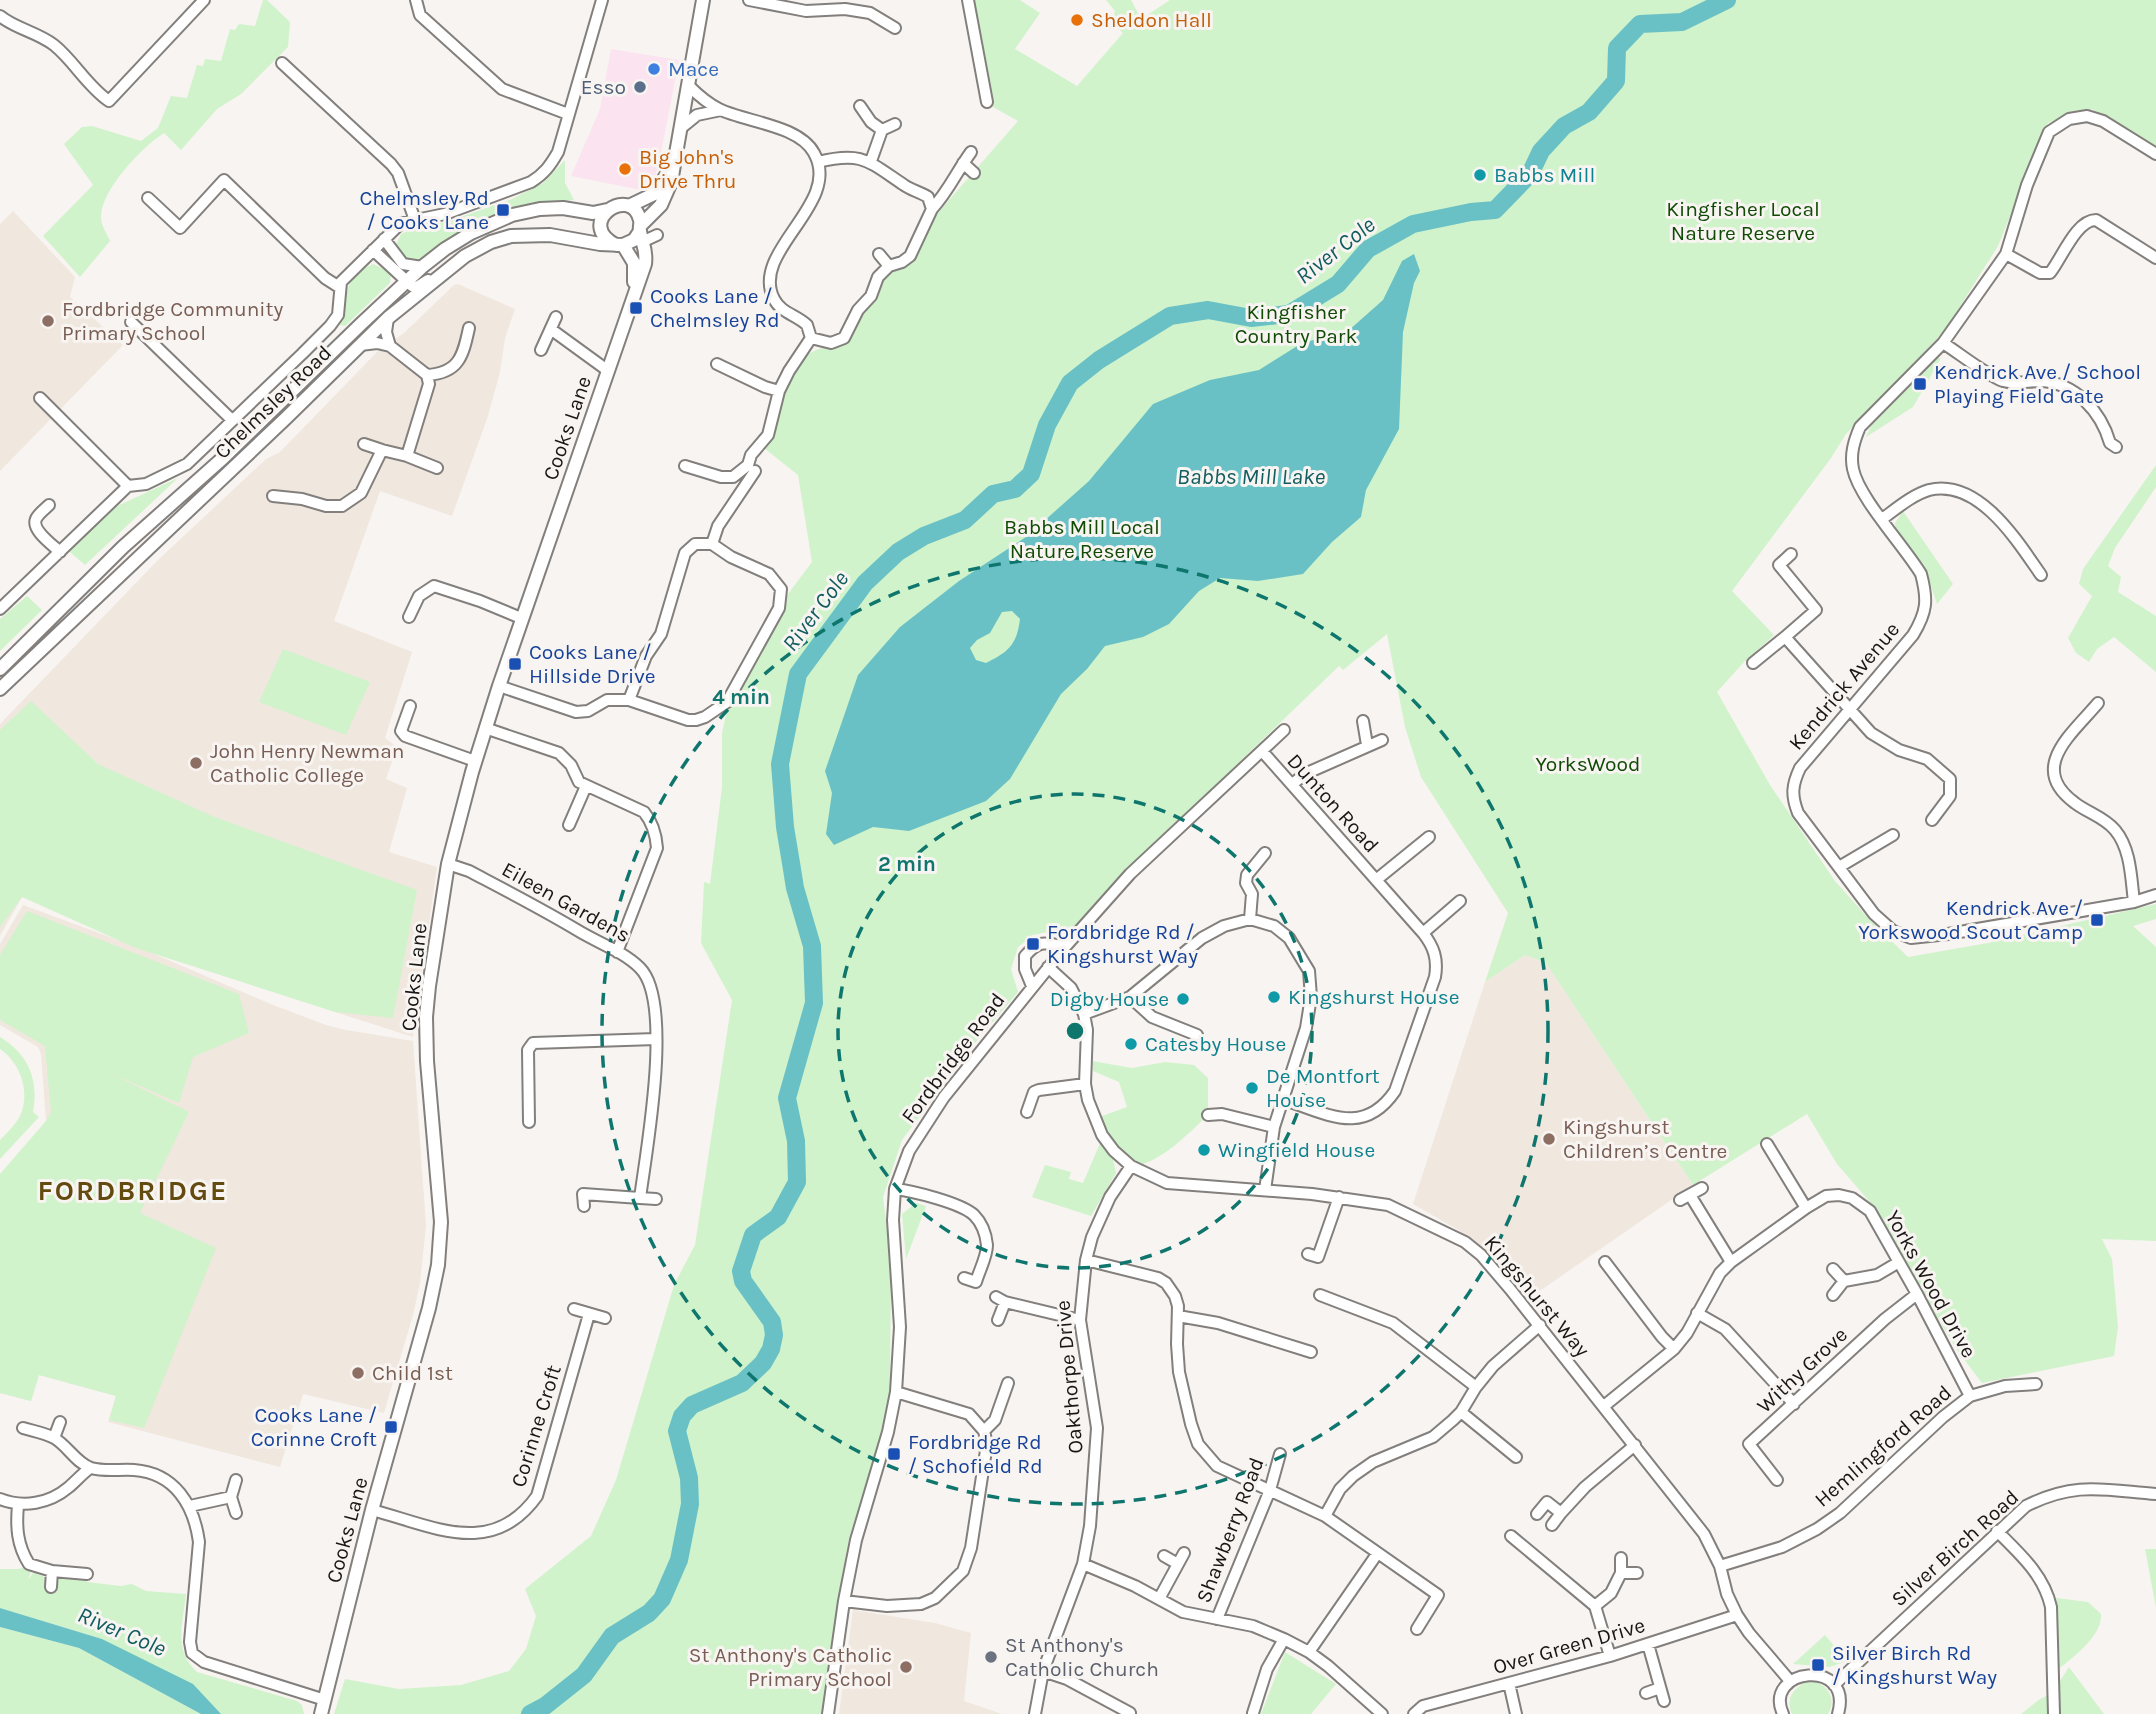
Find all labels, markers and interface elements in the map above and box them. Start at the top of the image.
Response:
place label: Sheldon Hall [1091,8,1212,32]
marker: Sheldon Hall [1069,12,1085,28]
place label: Mace [668,57,719,81]
marker: Mace [646,61,662,77]
place label: Esso [581,75,626,99]
marker: Esso [632,79,648,95]
place label: Big John's Drive Thru [639,145,737,193]
marker: Big John's Drive Thru [617,161,633,177]
place label: Babbs Mill [1494,163,1595,187]
marker: Babbs Mill [1472,167,1488,183]
place label: Chelmsley Rd / Cooks Lane [359,186,489,234]
park label: Kingfisher Local Nature Reserve [1666,197,1820,245]
marker: Chelmsley Rd / Cooks Lane [495,202,511,218]
water label: River Cole [1290,211,1381,290]
place label: Cooks Lane / Chelmsley Rd [650,284,780,332]
place label: Fordbridge Community Primary School [62,297,283,345]
marker: Cooks Lane / Chelmsley Rd [628,300,644,316]
park label: Kingfisher Country Park [1235,300,1357,348]
marker: Fordbridge Community Primary School [40,313,56,329]
street label: Chelmsley Road [210,340,336,464]
place label: Kendrick Ave / School Playing Field Gate [1934,360,2141,408]
street label: Cooks Lane [538,373,596,483]
marker: Kendrick Ave / School Playing Field Gate [1912,376,1928,392]
water label: Babbs Mill Lake [1177,463,1326,490]
park label: Babbs Mill Local Nature Reserve [1004,515,1160,563]
water label: River Cole [777,566,854,657]
street label: Kendrick Avenue [1784,617,1904,755]
place label: Cooks Lane / Hillside Drive [529,640,656,688]
marker: Cooks Lane / Hillside Drive [507,656,523,672]
text: 4 min [712,685,770,709]
place label: John Henry Newman Catholic College [210,739,404,787]
street label: Dunton Road [1282,749,1384,857]
park label: YorksWood [1536,752,1640,776]
marker: John Henry Newman Catholic College [188,755,204,771]
text: 2 min [878,852,936,876]
street label: Eileen Gardens [498,857,634,947]
place label: Kendrick Ave / Yorkswood Scout Camp [1858,896,2083,944]
marker: Kendrick Ave / Yorkswood Scout Camp [2089,912,2105,928]
place label: Fordbridge Rd / Kingshurst Way [1047,920,1198,968]
street label: Cooks Lane [396,922,432,1032]
marker: Fordbridge Rd / Kingshurst Way [1025,936,1041,952]
place label: Kingshurst House [1288,985,1460,1009]
place label: Digby House [1050,987,1169,1011]
street label: Fordbridge Road [896,988,1010,1128]
marker: Kingshurst House [1266,989,1282,1005]
marker: Digby House [1175,991,1191,1007]
centre of rings [1063,1019,1087,1043]
place label: Catesby House [1145,1032,1286,1056]
marker: Catesby House [1123,1036,1139,1052]
place label: De Montfort House [1266,1064,1380,1112]
marker: De Montfort House [1244,1080,1260,1096]
place label: Kingshurst Children’s Centre [1563,1115,1727,1163]
marker: Kingshurst Children’s Centre [1541,1131,1557,1147]
place label: Wingfield House [1218,1138,1375,1162]
marker: Wingfield House [1196,1142,1212,1158]
district label: FORDBRIDGE [38,1174,228,1207]
street label: Yorks Wood Drive [1881,1206,1981,1362]
street label: Kingshurst Way [1479,1230,1595,1362]
street label: Oakthorpe Drive [1050,1299,1088,1455]
street label: Withy Grove [1752,1322,1852,1418]
place label: Child 1st [372,1361,453,1385]
street label: Corinne Croft [506,1362,566,1490]
marker: Child 1st [350,1365,366,1381]
street label: Hemlingford Road [1810,1380,1956,1512]
place label: Cooks Lane / Corinne Croft [251,1403,377,1451]
marker: Cooks Lane / Corinne Croft [383,1419,399,1435]
place label: Fordbridge Rd / Schofield Rd [908,1430,1043,1478]
marker: Fordbridge Rd / Schofield Rd [886,1446,902,1462]
street label: Shawberry Road [1191,1454,1269,1606]
street label: Cooks Lane [321,1474,373,1586]
street label: Silver Birch Road [1887,1485,2023,1611]
water label: River Cole [74,1601,170,1662]
street label: Over Green Drive [1490,1613,1648,1679]
place label: St Anthony's Catholic Church [1005,1633,1159,1681]
place label: Silver Birch Rd / Kingshurst Way [1832,1641,1997,1689]
place label: St Anthony's Catholic Primary School [689,1643,892,1691]
marker: St Anthony's Catholic Church [983,1649,999,1665]
marker: Silver Birch Rd / Kingshurst Way [1810,1657,1826,1673]
marker: St Anthony's Catholic Primary School [898,1659,914,1675]

